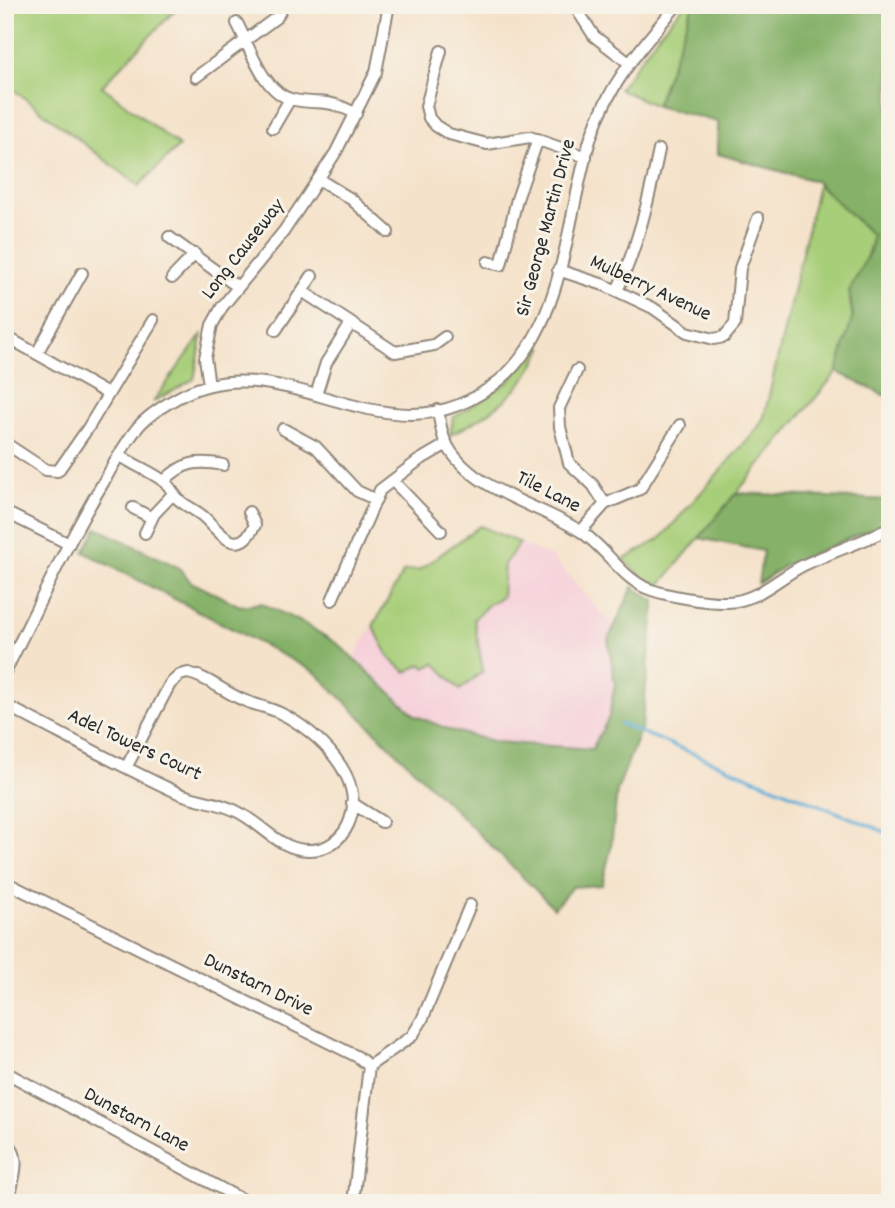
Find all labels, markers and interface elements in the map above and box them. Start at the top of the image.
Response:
street label: Sir George Martin Drive [509,136,585,320]
street label: Long Causeway [195,193,293,307]
street label: Mulberry Avenue [584,248,716,330]
street label: Tile Lane [511,464,585,522]
street label: Adel Towers Court [62,702,206,790]
street label: Dunstarn Drive [198,946,318,1026]
street label: Dunstarn Lane [78,1081,194,1161]

